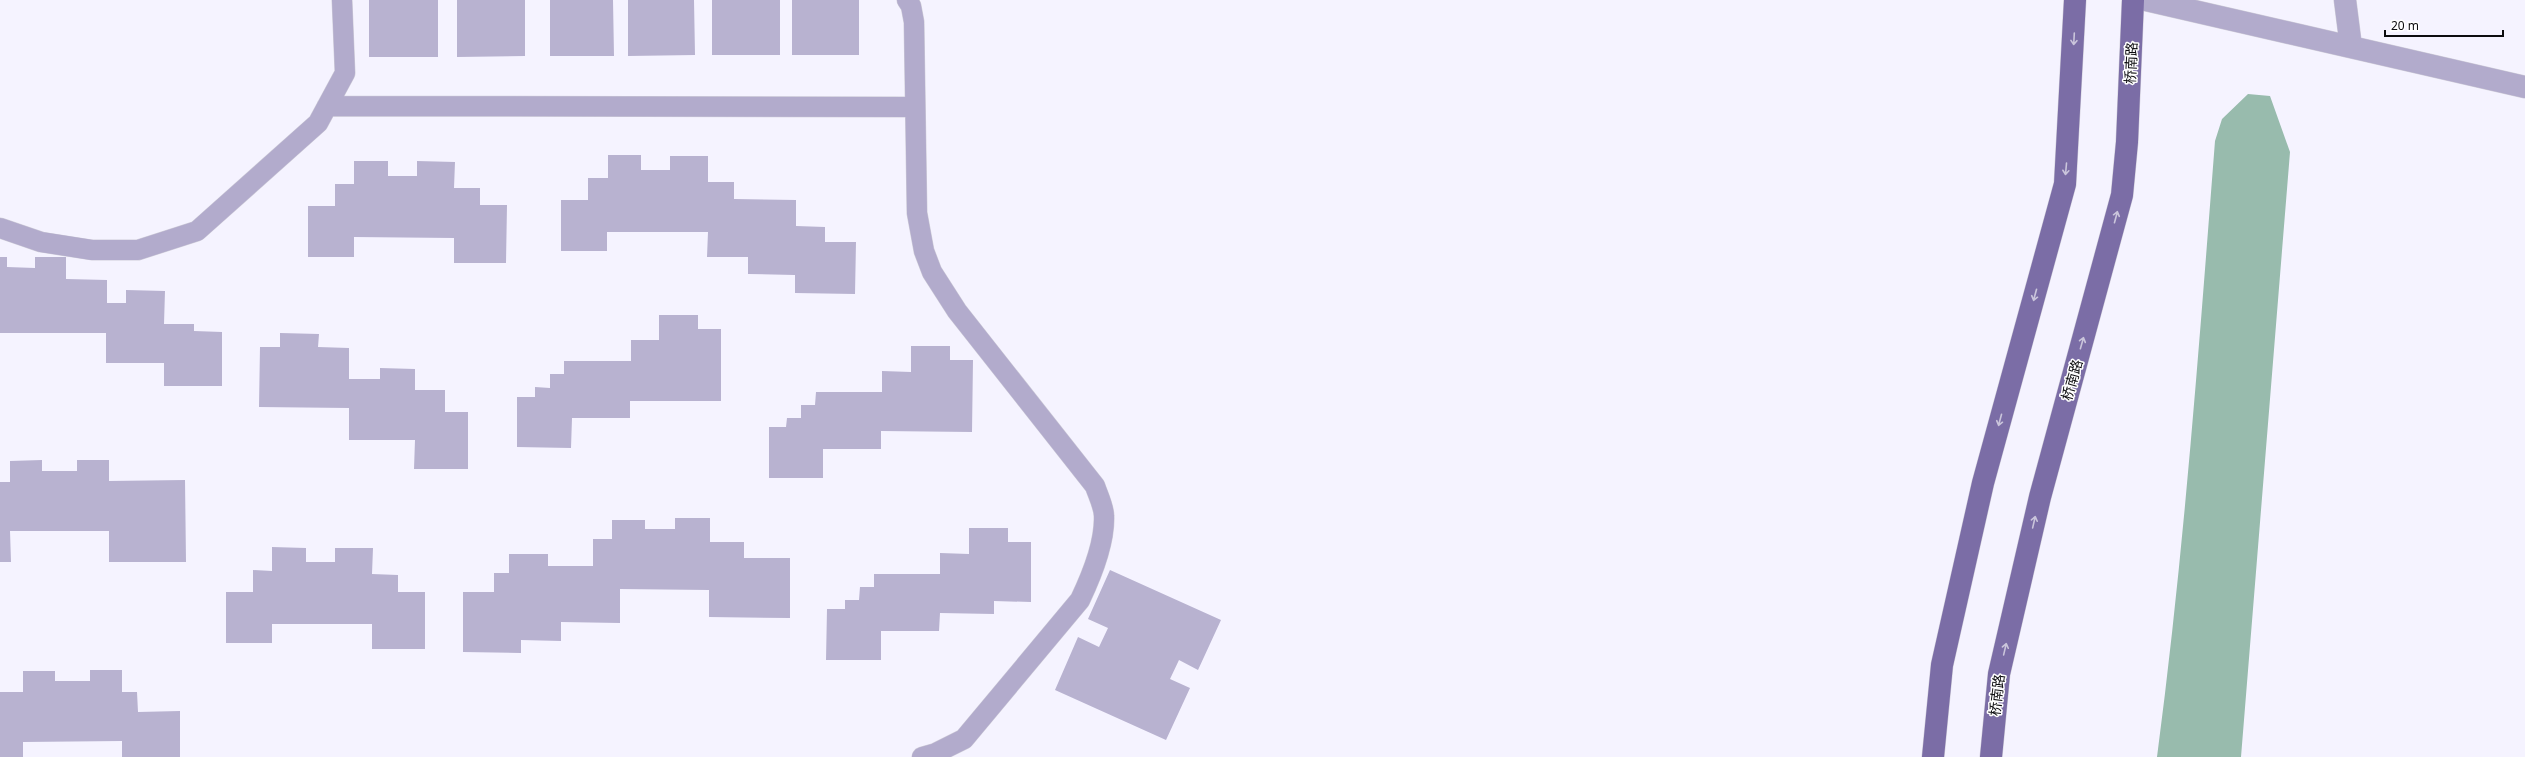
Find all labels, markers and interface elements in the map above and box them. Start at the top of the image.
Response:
scale bar [2385,12,2503,38]
text: 20 m [2391,17,2419,34]
one-way arrow [2070,32,2078,45]
street label: 桥南路 [2120,42,2141,84]
one-way arrow [2063,162,2070,175]
one-way arrow [2113,211,2120,224]
one-way arrow [2031,288,2038,301]
one-way arrow [2079,337,2087,350]
street label: 桥南路 [2057,357,2086,403]
one-way arrow [1996,413,2004,426]
one-way arrow [2030,516,2038,529]
one-way arrow [2001,643,2009,656]
street label: 桥南路 [1985,673,2008,717]

